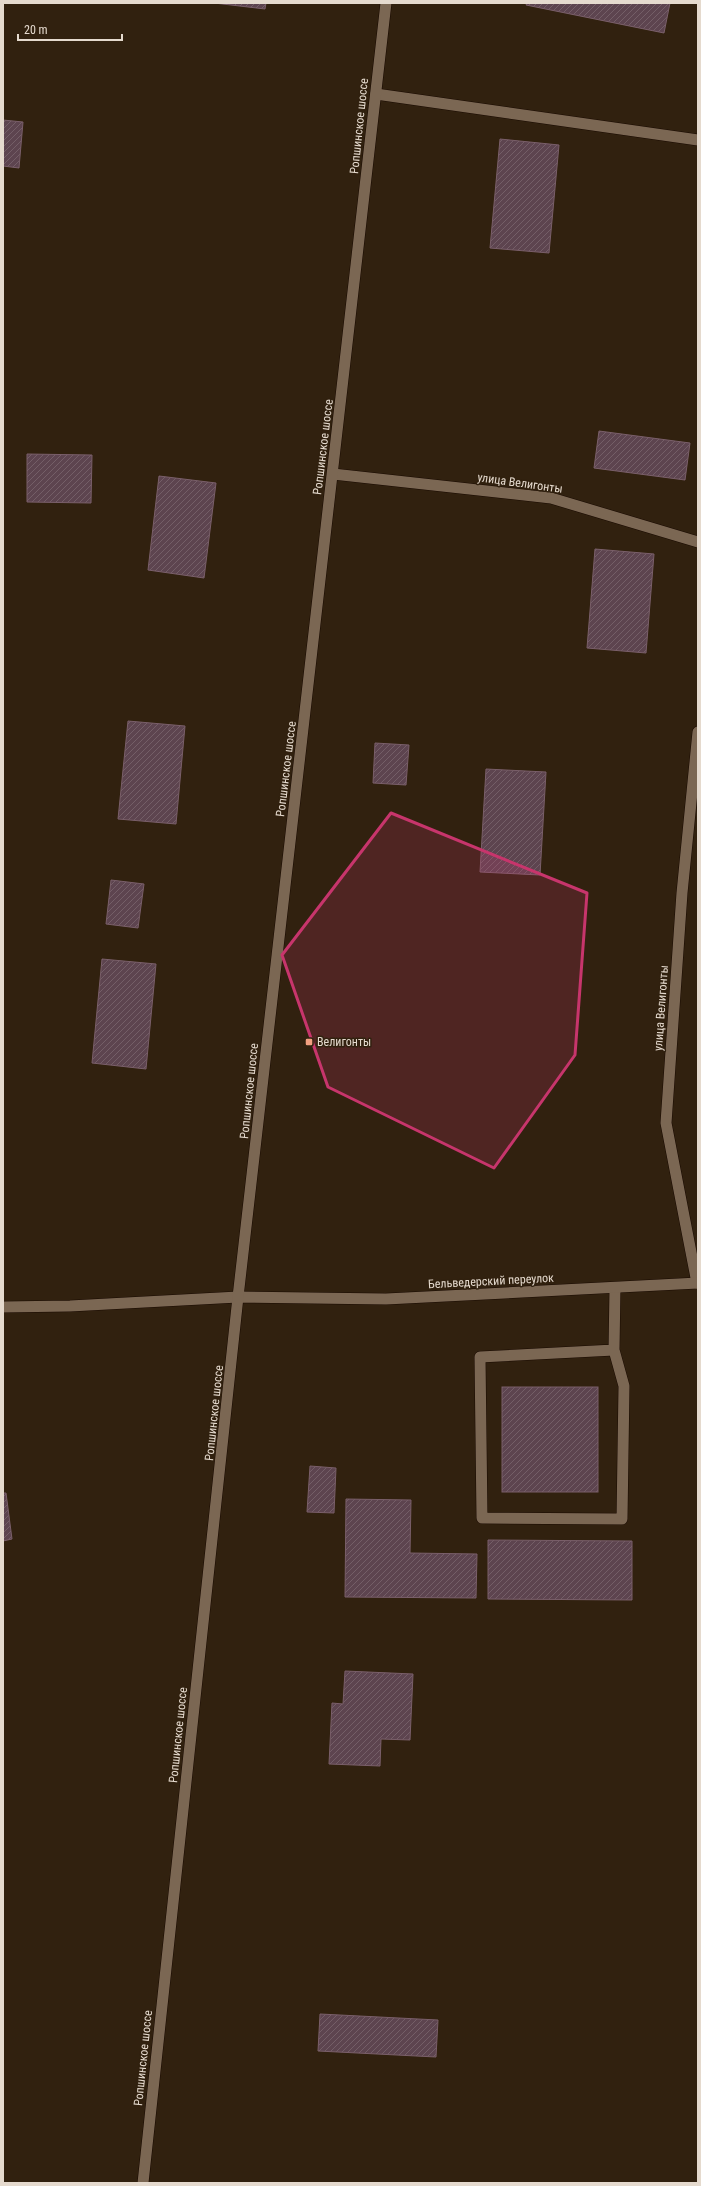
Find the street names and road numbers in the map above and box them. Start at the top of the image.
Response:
street label: Ропшинское шоссе [347,77,371,175]
street label: Ропшинское шоссе [310,398,336,496]
street label: улица Велигонты [476,470,564,496]
street label: Ропшинское шоссе [273,720,299,818]
street label: улица Велигонты [651,965,671,1051]
street label: Ропшинское шоссе [237,1042,261,1140]
street label: Бельведерский переулок [428,1271,554,1291]
street label: Ропшинское шоссе [202,1364,226,1462]
street label: Ропшинское шоссе [166,1686,190,1784]
street label: Ропшинское шоссе [131,2009,155,2107]

